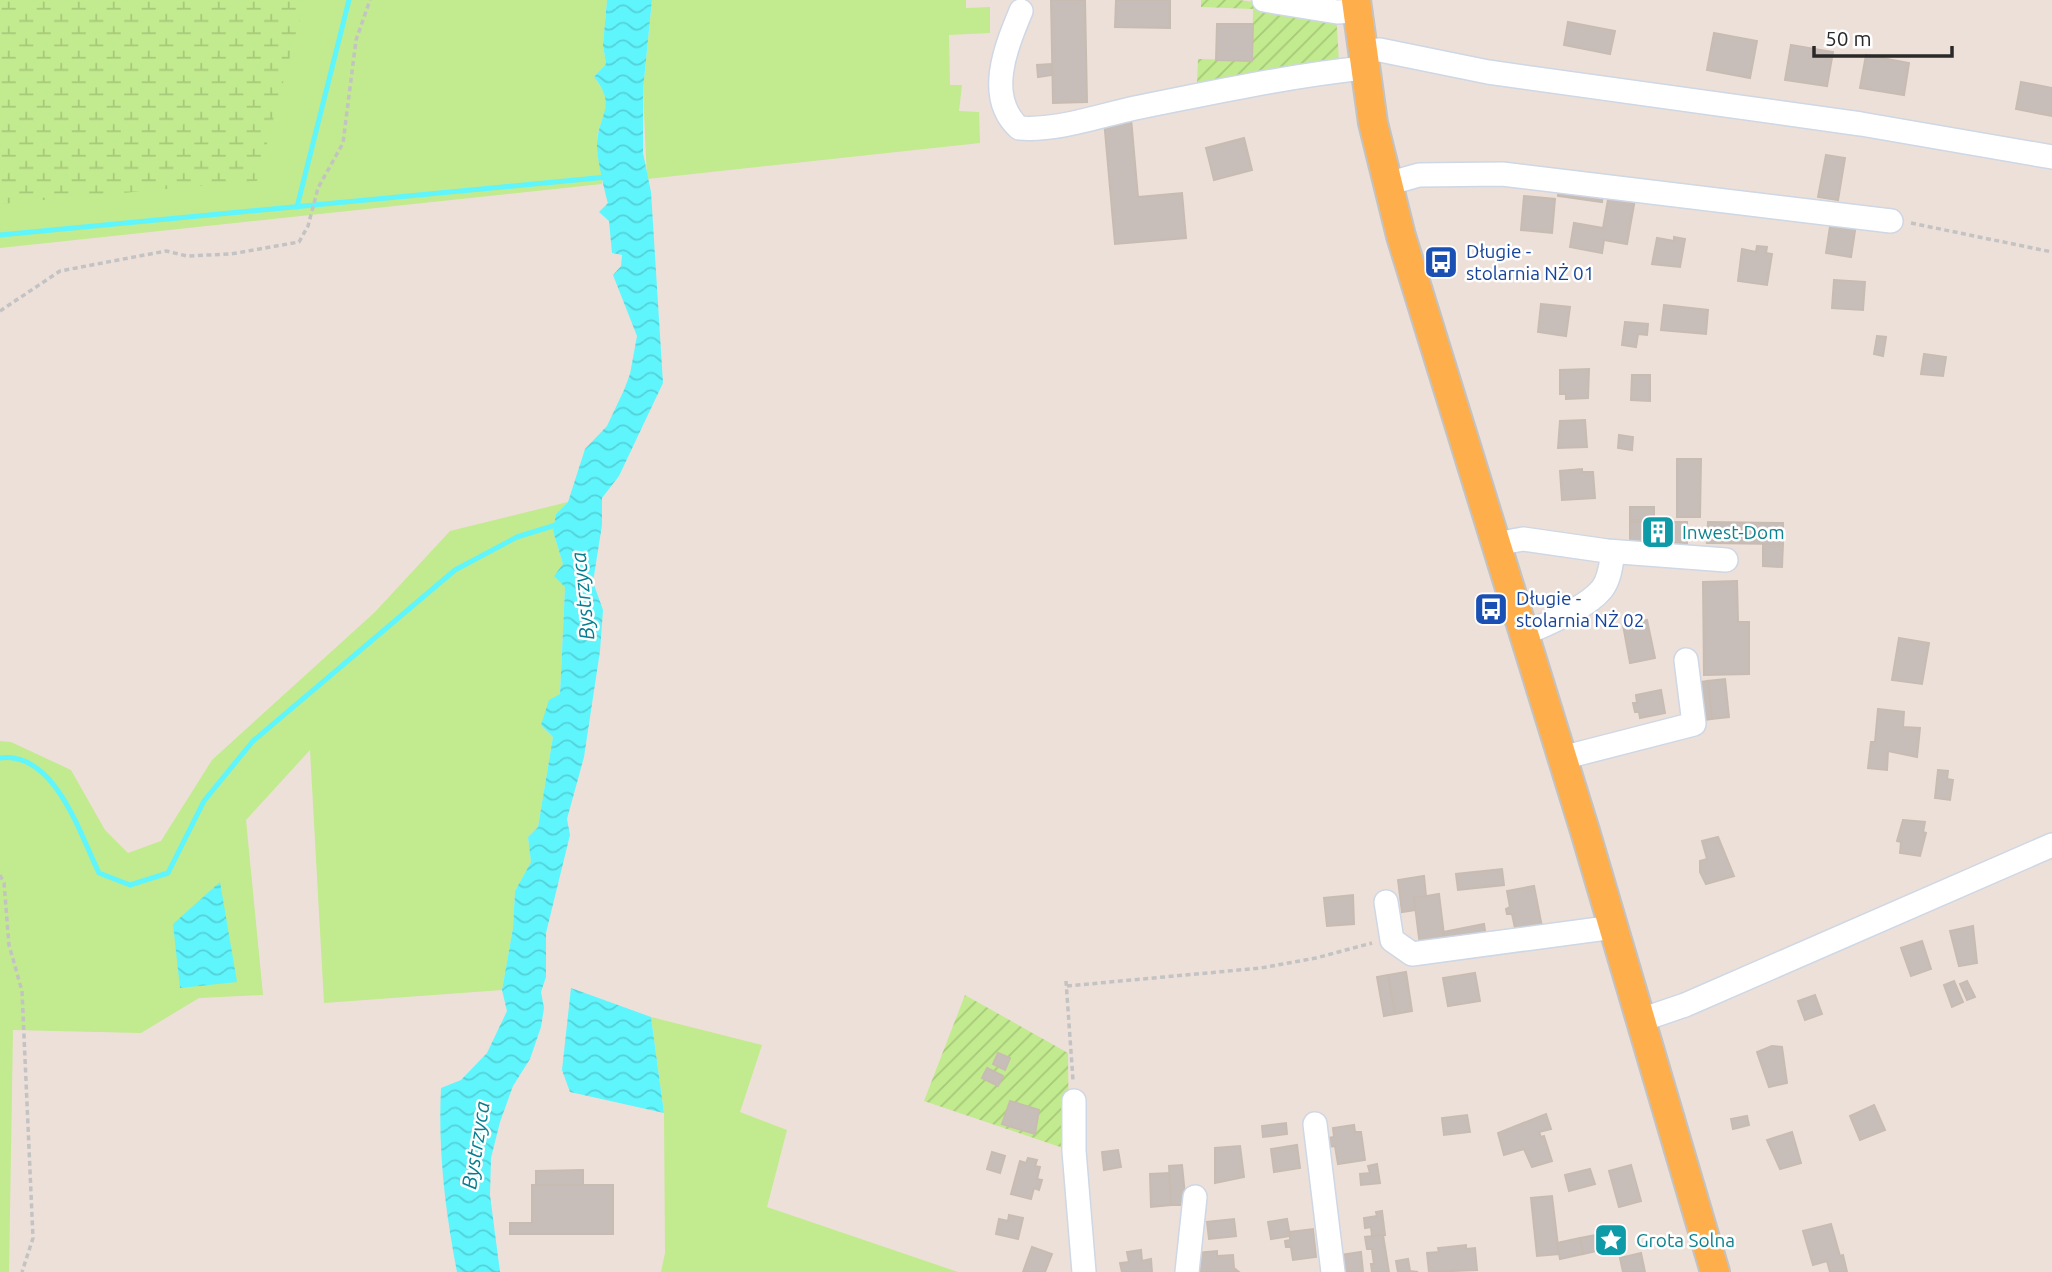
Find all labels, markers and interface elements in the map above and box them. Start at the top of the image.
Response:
scale bar [1814,14,1952,58]
text: 50 m [1825,26,1872,50]
place label: Długie - stolarnia NŻ 01 [1466,240,1594,284]
bus stop icon: Długie - stolarnia NŻ 01 [1422,243,1460,281]
building icon: Inwest-Dom [1639,513,1677,551]
place label: Inwest-Dom [1682,521,1785,543]
water label: Bystrzyca [565,551,599,641]
place label: Długie - stolarnia NŻ 02 [1516,587,1644,631]
bus stop icon: Długie - stolarnia NŻ 02 [1472,590,1510,628]
water label: Bystrzyca [456,1099,494,1191]
place icon: Grota Solna [1592,1221,1630,1259]
place label: Grota Solna [1636,1229,1735,1251]

